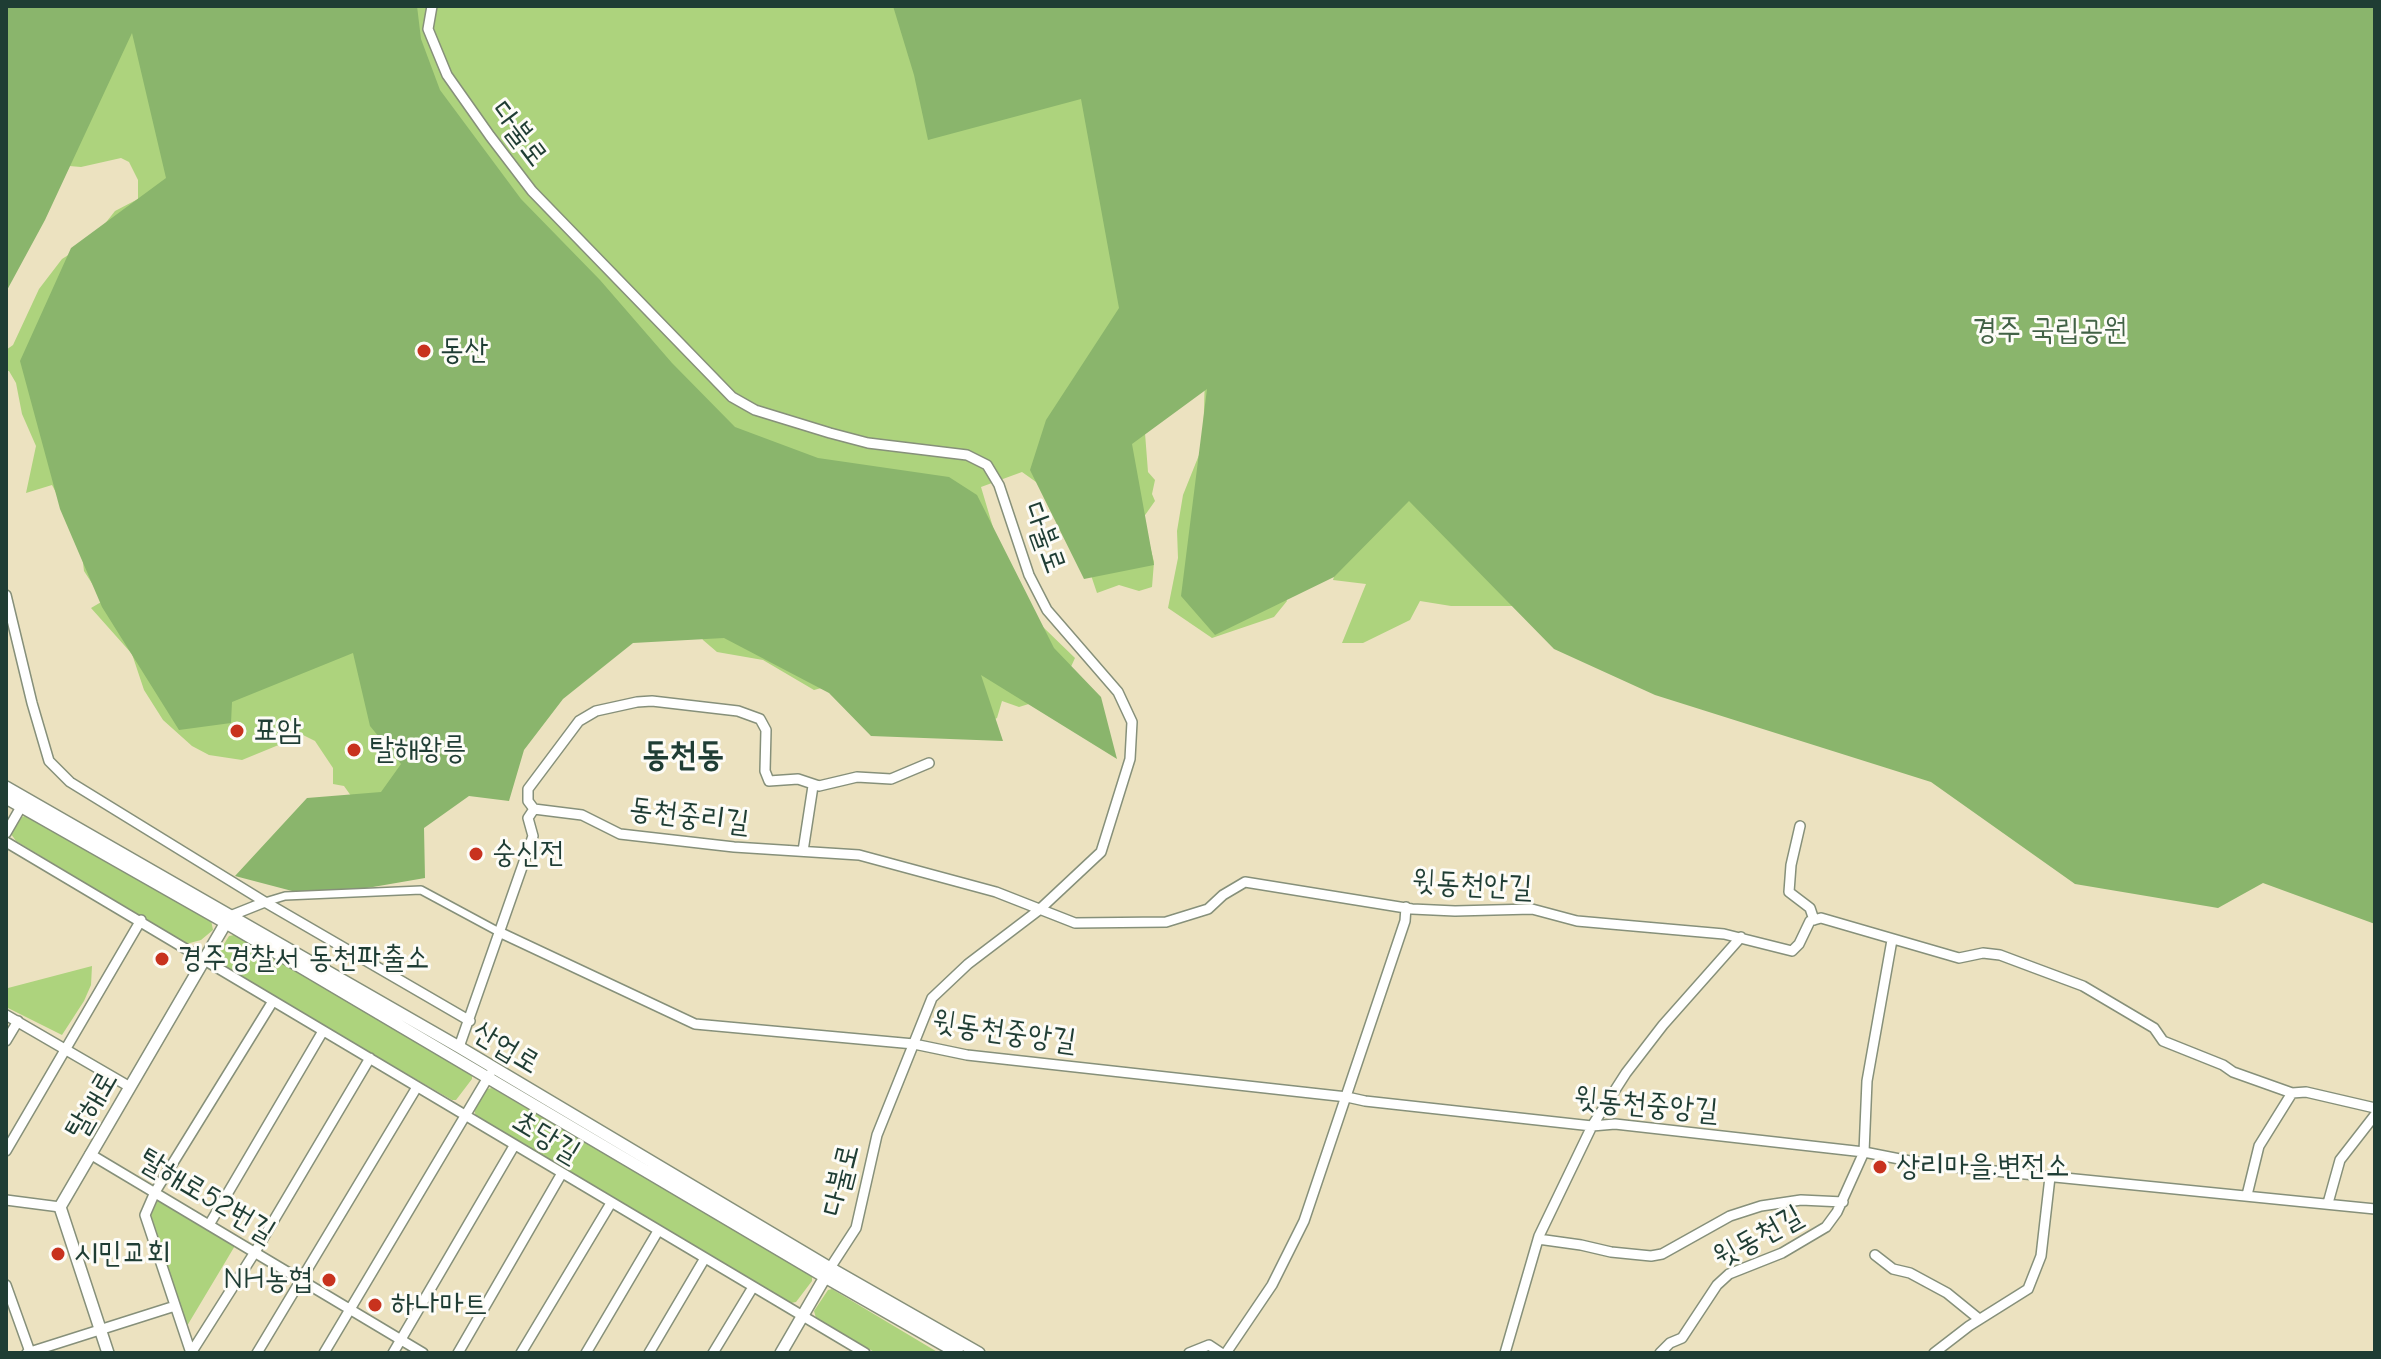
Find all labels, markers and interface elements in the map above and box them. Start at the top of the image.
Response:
street label: 다불로 [483,94,555,174]
park label: 경주 국립공원 [1973,313,2127,349]
place label: 동산 [440,333,488,369]
marker: 동산 [415,342,433,360]
street label: 다불로 [1015,498,1073,578]
place label: 표암 [253,713,301,749]
marker: 표암 [228,722,246,740]
place label: 탈해왕릉 [370,732,467,768]
district label: 동천동 [642,735,724,775]
marker: 탈해왕릉 [345,741,363,759]
street label: 동천중리길 [627,791,751,841]
place label: 숭신전 [492,836,564,872]
marker: 숭신전 [467,845,485,863]
street label: 윗동천안길 [1411,864,1533,906]
place label: 경주경찰서 동천파출소 [178,941,429,977]
marker: 경주경찰서 동천파출소 [153,950,171,968]
street label: 윗동천중앙길 [930,1004,1078,1060]
street label: 산업로 [466,1014,546,1082]
street label: 탈해로 [58,1065,126,1145]
street label: 윗동천중앙길 [1572,1081,1720,1129]
street label: 초당길 [506,1103,586,1171]
street label: 탈해로52번길 [132,1141,282,1251]
street label: 다불로 [815,1141,867,1219]
place label: 상리마을.변전소 [1896,1149,2070,1185]
marker: 상리마을.변전소 [1871,1158,1889,1176]
street label: 윗동천길 [1707,1198,1809,1276]
place label: 시민교회 [74,1236,171,1272]
marker: 시민교회 [49,1245,67,1263]
place label: NH농협 [223,1262,313,1298]
marker: NH농협 [320,1271,338,1289]
place label: 하나마트 [391,1287,488,1323]
marker: 하나마트 [366,1296,384,1314]

